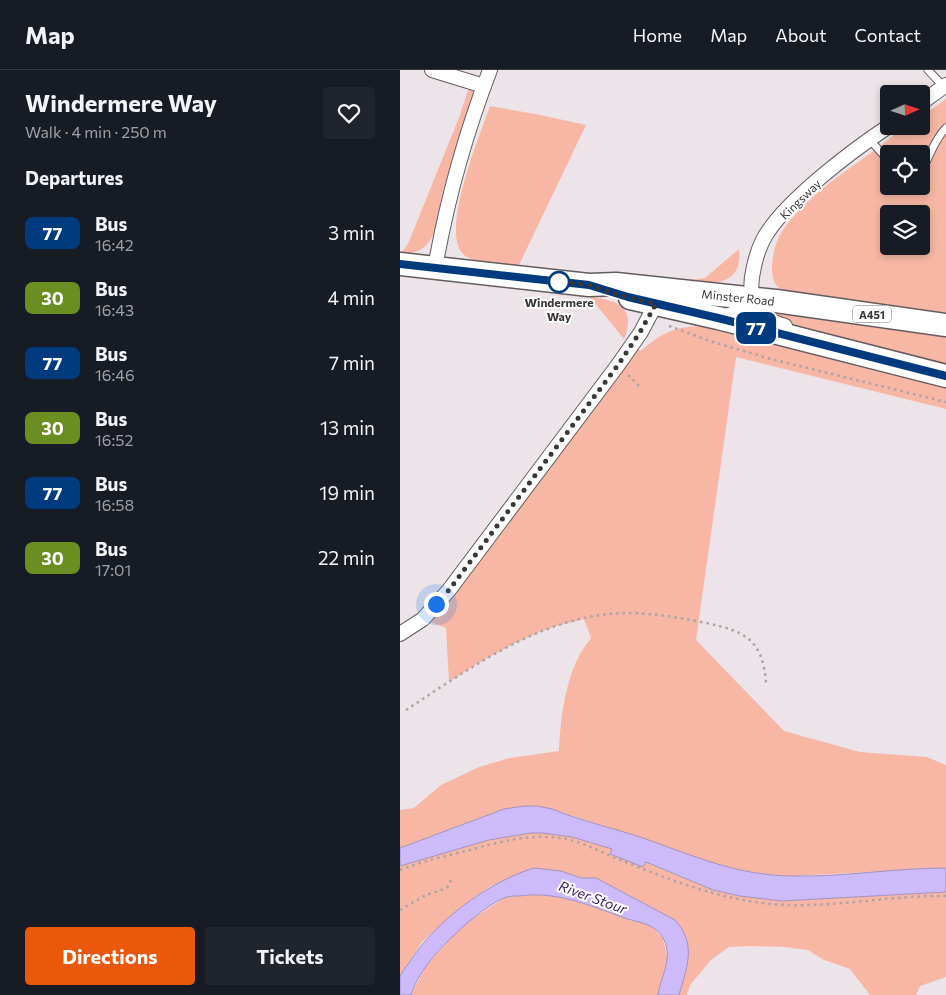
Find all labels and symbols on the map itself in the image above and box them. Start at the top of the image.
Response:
north arrow [880,85,930,135]
street label: Kingsway [777,176,823,222]
marker: Windermere Way [548,271,570,293]
street label: Minster Road [701,286,775,308]
place label: Windermere Way [524,295,594,323]
road number: A451 [853,305,891,322]
line badge: 77 [734,312,778,344]
your location [424,592,449,617]
water label: River Stour [557,877,630,917]

